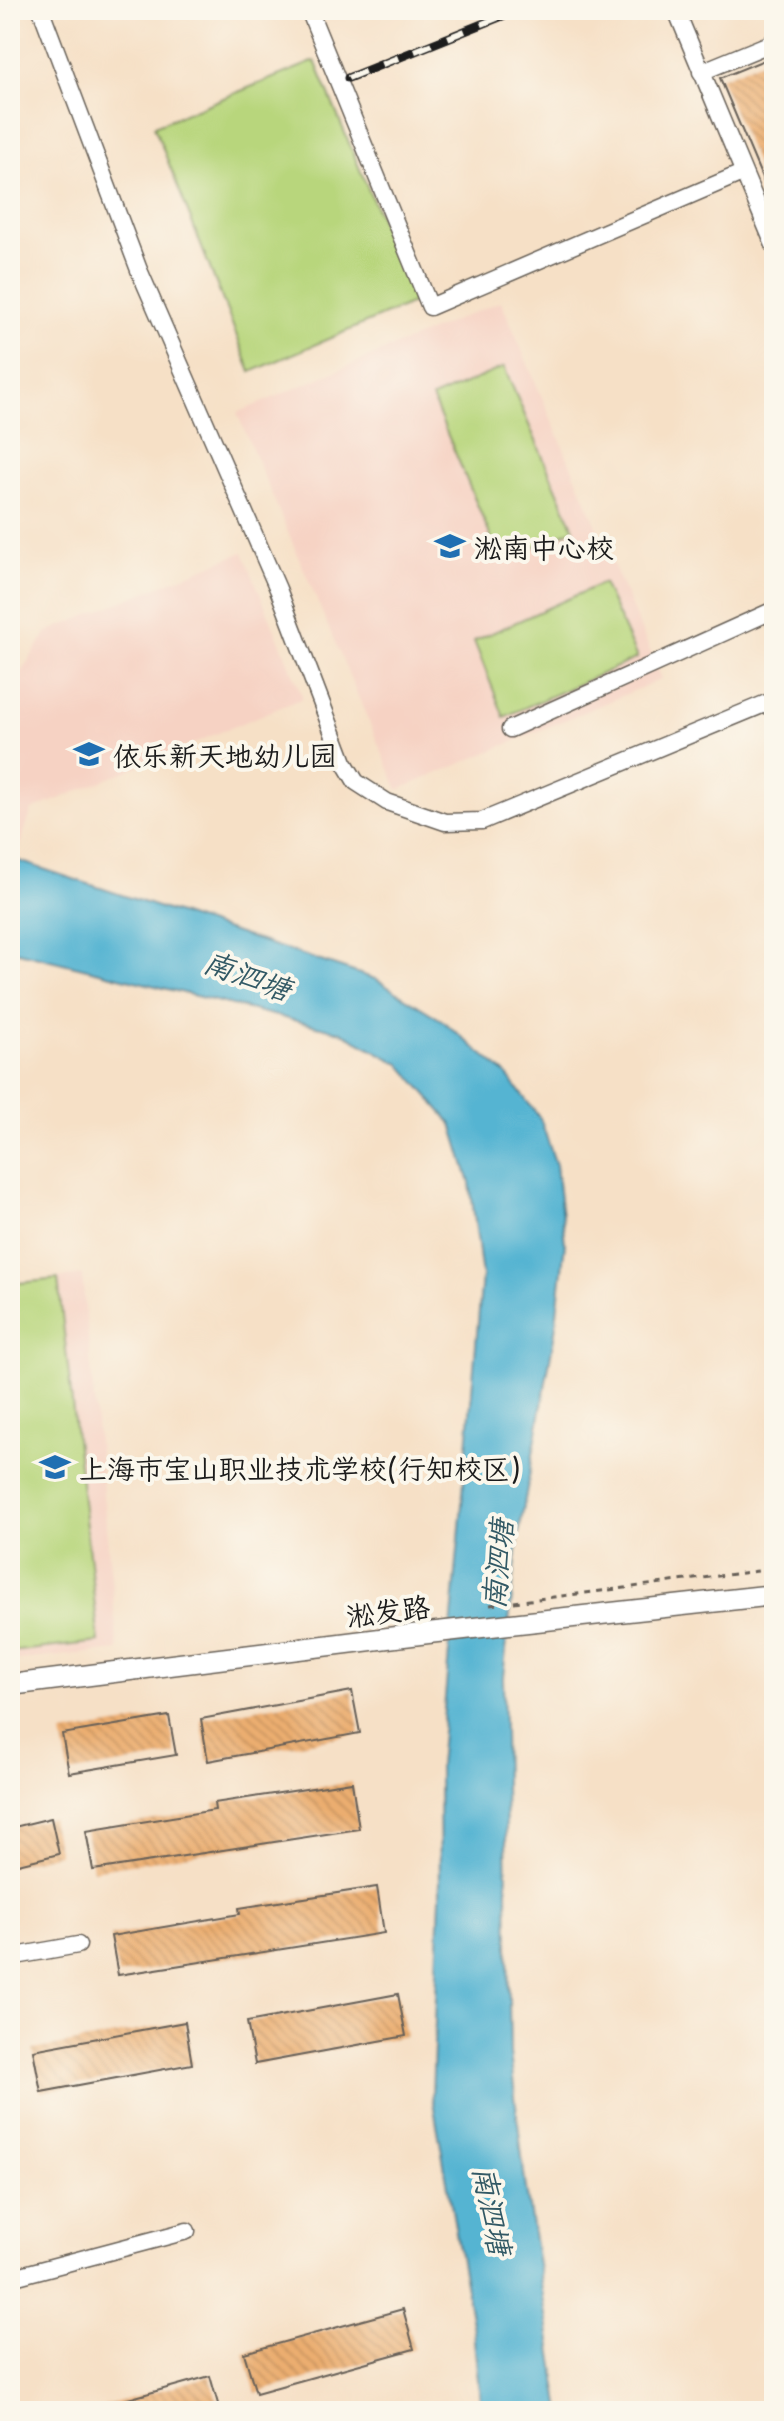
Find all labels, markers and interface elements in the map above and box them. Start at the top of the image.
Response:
place label: 淞南中心校 [474,525,614,568]
school or university icon: 淞南中心校 [433,529,467,563]
place label: 依乐新天地幼儿园 [113,733,337,776]
school or university icon: 依乐新天地幼儿园 [72,737,106,771]
water label: 南泗塘 [198,937,301,1012]
place label: 上海市宝山职业技术学校(行知校区) [79,1446,521,1489]
school or university icon: 上海市宝山职业技术学校(行知校区) [38,1450,72,1484]
water label: 南泗塘 [469,1514,523,1611]
street label: 淞发路 [344,1584,432,1636]
water label: 南泗塘 [463,2162,525,2261]

